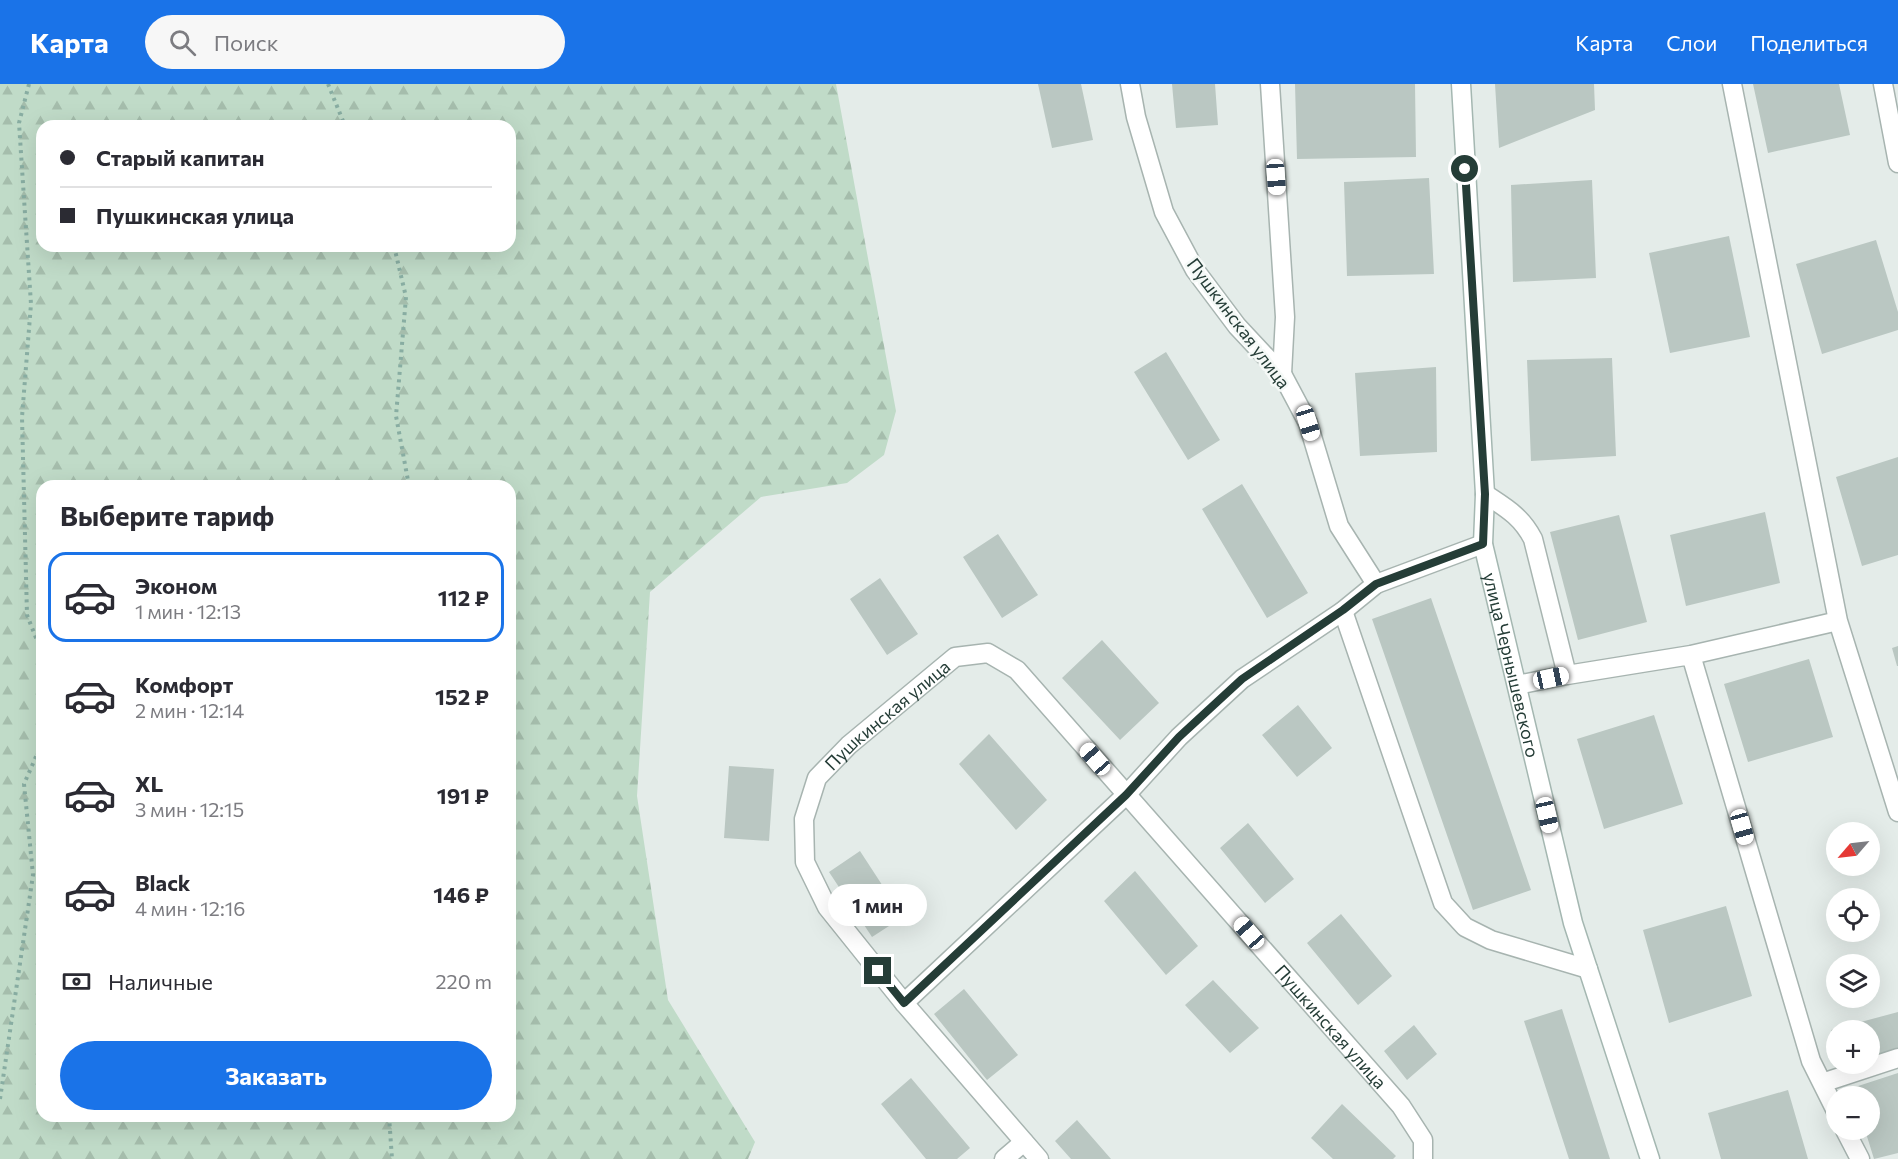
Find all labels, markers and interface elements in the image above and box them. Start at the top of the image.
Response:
search box [145,15,565,69]
text: Карта [30,25,109,59]
icon: search [166,26,199,59]
text: Поиск [214,29,278,56]
text: Карта [1575,30,1633,55]
text: Слои [1666,30,1717,55]
text: Поделиться [1750,30,1868,55]
text: Старый капитан [96,144,264,171]
route start [1451,155,1478,182]
car [1266,158,1286,196]
text: Пушкинская улица [96,202,294,229]
street label: Пушкинская улица [1183,253,1295,393]
car [1294,403,1322,443]
text: Выберите тариф [60,499,274,532]
icon: car [63,570,117,624]
street label: улица Чернышевского [1479,570,1544,760]
text: Эконом [135,572,217,599]
text: 112 ₽ [438,584,489,611]
text: 1 мин · 12:13 [135,599,241,623]
street label: Пушкинская улица [820,655,954,775]
car [1532,665,1570,691]
icon: car [63,669,117,723]
text: Комфорт [135,671,233,698]
text: 152 ₽ [435,683,489,710]
text: 2 мин · 12:14 [135,698,244,722]
car [1076,740,1114,778]
icon: car [63,768,117,822]
text: XL [135,770,163,797]
text: 191 ₽ [437,782,489,809]
car [1534,795,1560,835]
text: 3 мин · 12:15 [135,797,244,821]
car [1728,807,1756,847]
north arrow [1826,822,1880,876]
map controls [1826,822,1880,1140]
icon: car [63,867,117,921]
text: Black [135,869,190,896]
text: 146 ₽ [433,881,489,908]
callout: 1 мин [828,884,928,926]
button: locate [1826,888,1880,942]
text: 1 мин [852,893,903,917]
text: 4 мин · 12:16 [135,896,245,920]
car [1230,914,1268,952]
button: layers [1826,954,1880,1008]
route end [864,957,891,984]
street label: Пушкинская улица [1270,960,1391,1093]
icon: cash [60,965,93,998]
text: Наличные [108,968,213,995]
text: 220 m [436,969,492,993]
button: + [1826,1020,1880,1074]
button: Заказать [60,1041,492,1110]
button: − [1826,1086,1880,1140]

